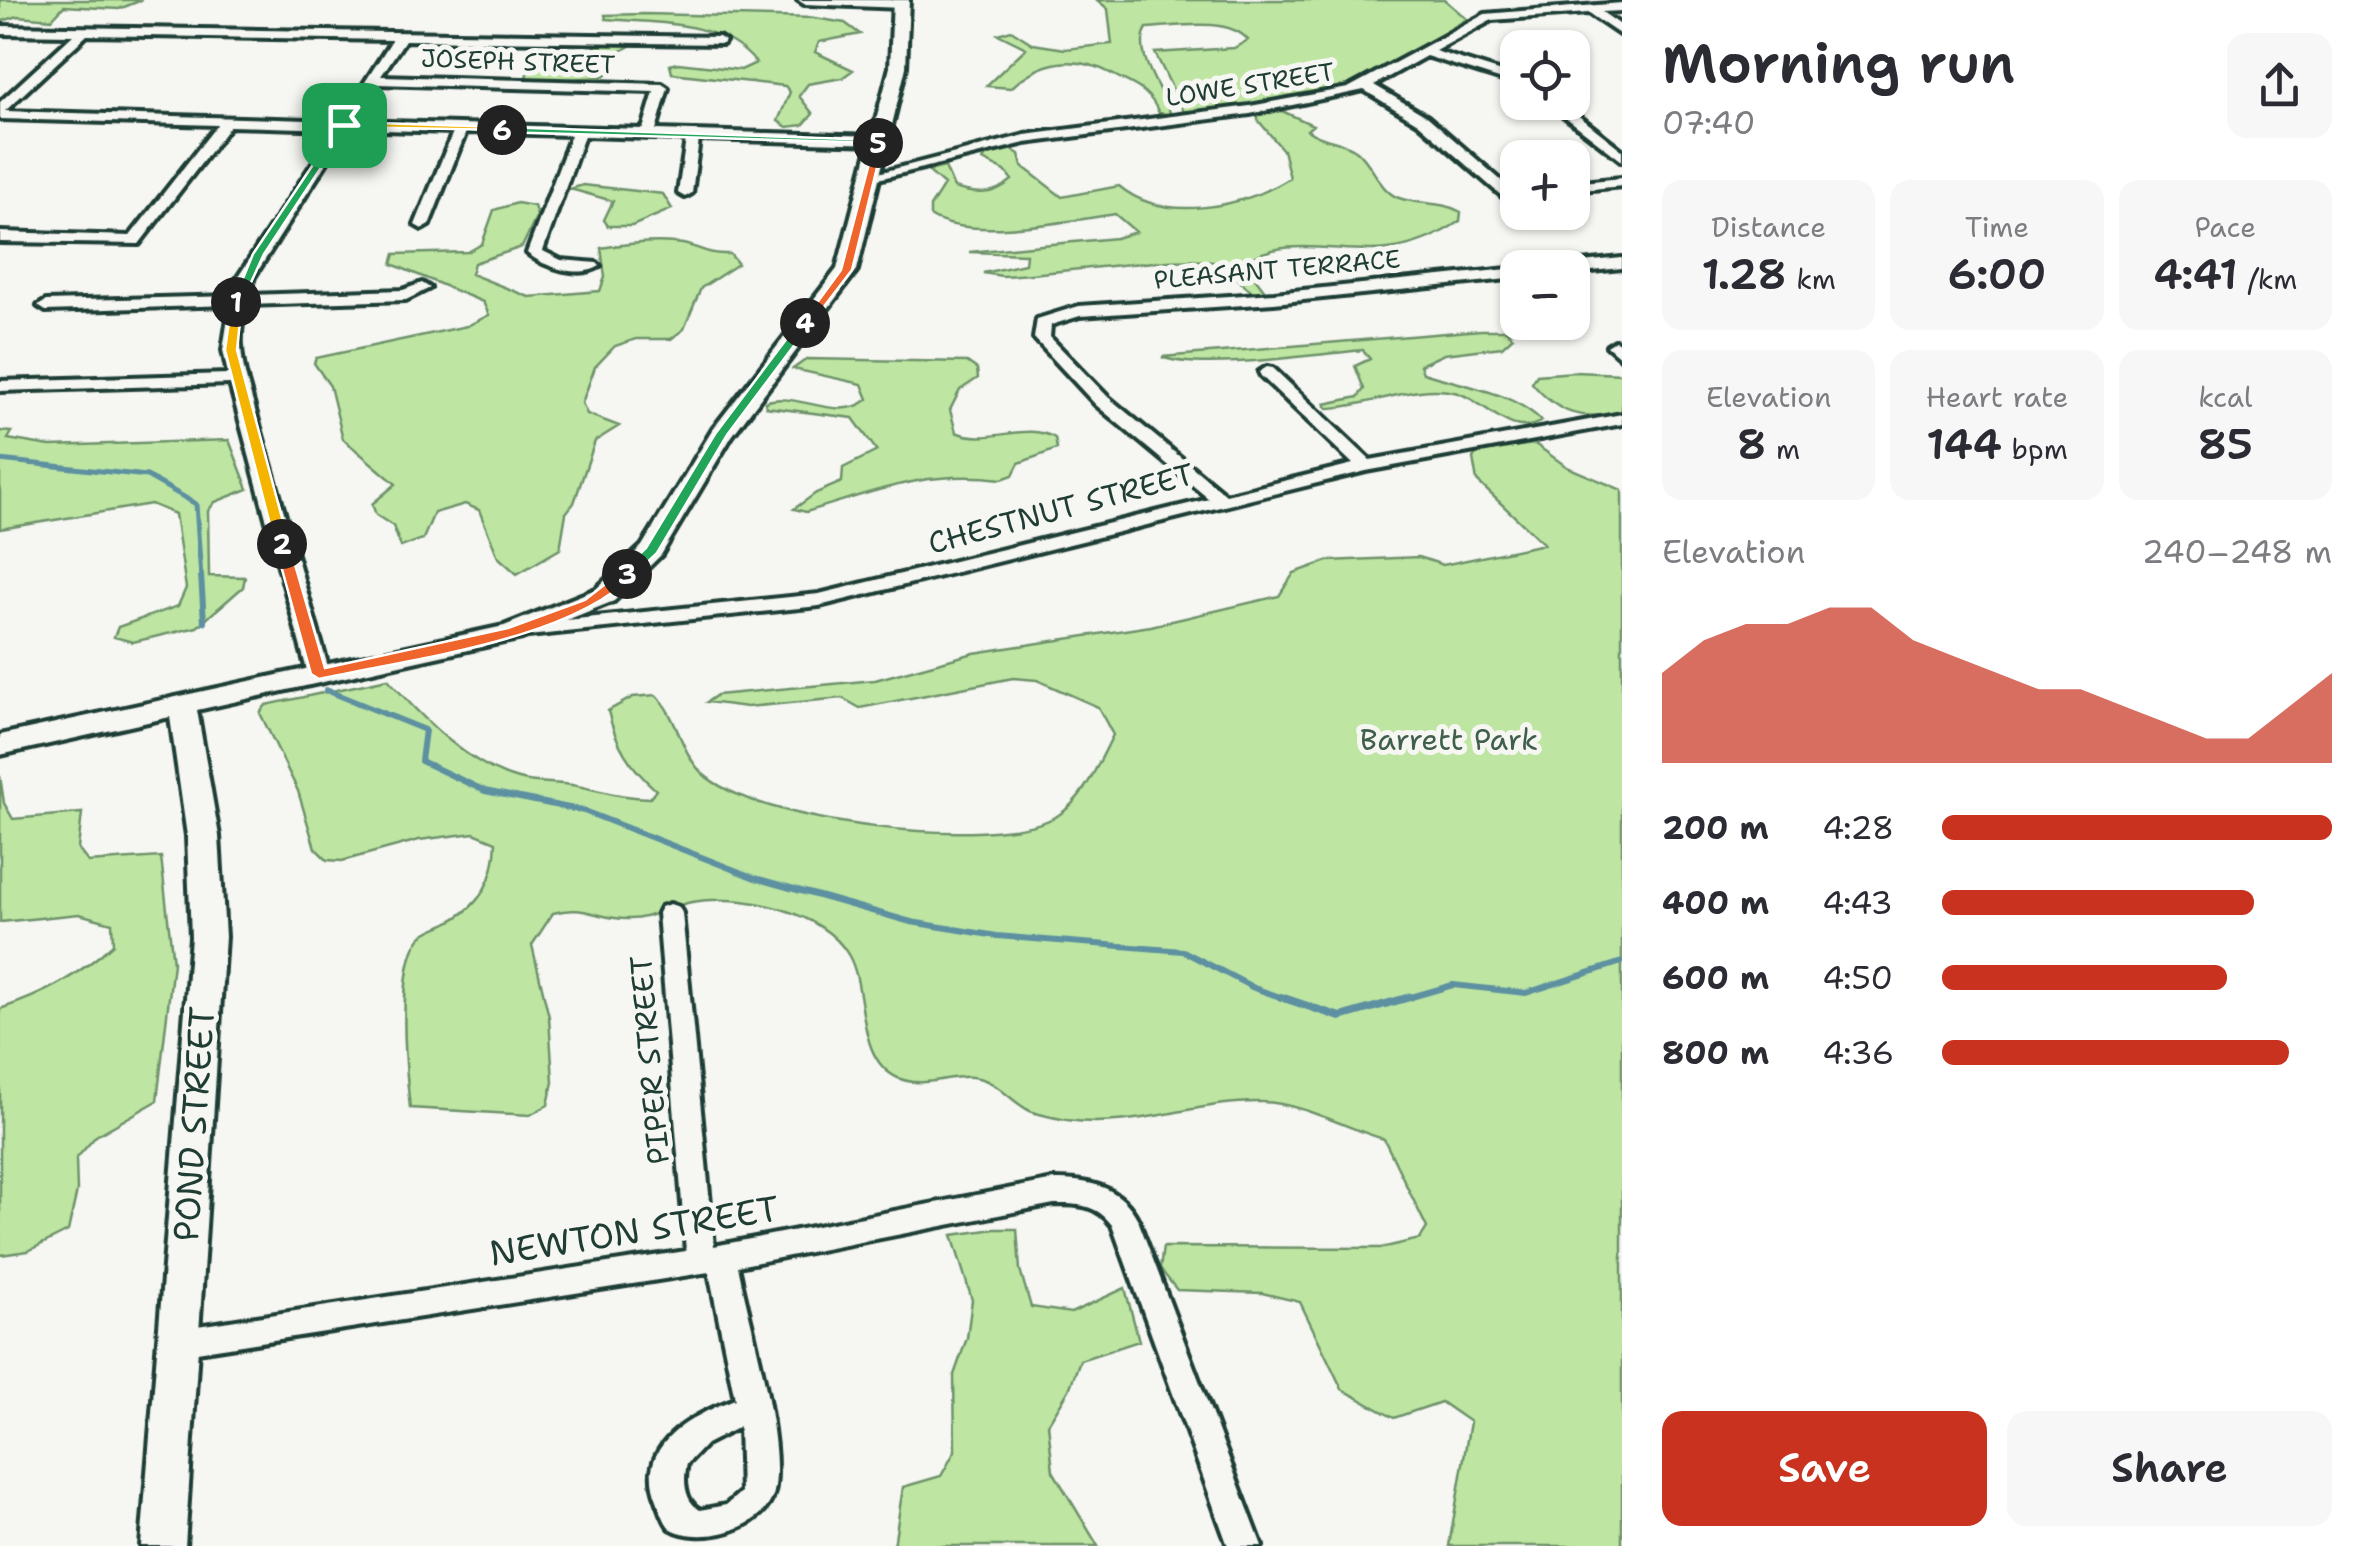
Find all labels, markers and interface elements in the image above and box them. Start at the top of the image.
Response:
text: Morning run [1662,26,2015,100]
map controls [1500,30,1590,340]
button: locate [1500,30,1590,120]
button: share [2227,33,2332,138]
street label: JOSEPH STREET [420,41,616,81]
street label: LOWE STREET [1163,54,1337,114]
pin [302,83,387,168]
icon: arrive [317,98,372,153]
text: 07:40 [1662,101,1755,144]
pin: 6 [477,105,527,155]
text: 6 [492,111,512,149]
pin: 5 [853,118,903,168]
text: 5 [869,124,887,162]
button: + [1500,140,1590,230]
text: Distance [1711,208,1826,246]
text: Time [1965,208,2029,246]
text: Pace [2195,208,2256,246]
street label: PLEASANT TERRACE [1152,241,1402,297]
text: 1.28 [1701,246,1787,302]
text: 6:00 [1948,246,2046,302]
text: 4:41 [2153,246,2238,302]
button: − [1500,250,1590,340]
text: km [1787,260,1836,298]
text: /km [2238,260,2297,298]
pin: 1 [211,277,261,327]
text: 1 [230,283,242,321]
pin: 4 [780,298,830,348]
text: 4 [795,304,815,342]
text: Elevation [1706,378,1831,416]
text: Heart rate [1926,378,2068,416]
text: kcal [2198,378,2253,416]
text: 8 [1737,416,1767,472]
text: 144 [1926,416,2002,472]
text: 85 [2198,416,2253,472]
text: m [1767,430,1800,468]
text: bpm [2002,430,2068,468]
street label: CHESTNUT STREET [924,453,1198,564]
pin: 2 [257,519,307,569]
text: 2 [272,525,292,563]
text: Elevation [1662,530,1805,573]
text: 240–248 m [2142,530,2332,573]
pin: 3 [602,549,652,599]
text: 3 [617,555,637,593]
park label: Barrett Park [1360,719,1538,760]
text: 200 m [1662,806,1769,849]
text: 4:28 [1822,806,1894,849]
text: 400 m [1662,881,1769,924]
text: 4:43 [1822,881,1893,924]
street label: PIPER STREET [620,954,679,1166]
text: 600 m [1662,956,1769,999]
text: 4:50 [1822,956,1893,999]
street label: POND STREET [162,1005,225,1243]
text: 800 m [1662,1031,1769,1074]
text: 4:36 [1822,1031,1894,1074]
street label: NEWTON STREET [486,1184,782,1277]
button: Save [1662,1411,1987,1526]
button: Share [2007,1411,2332,1526]

